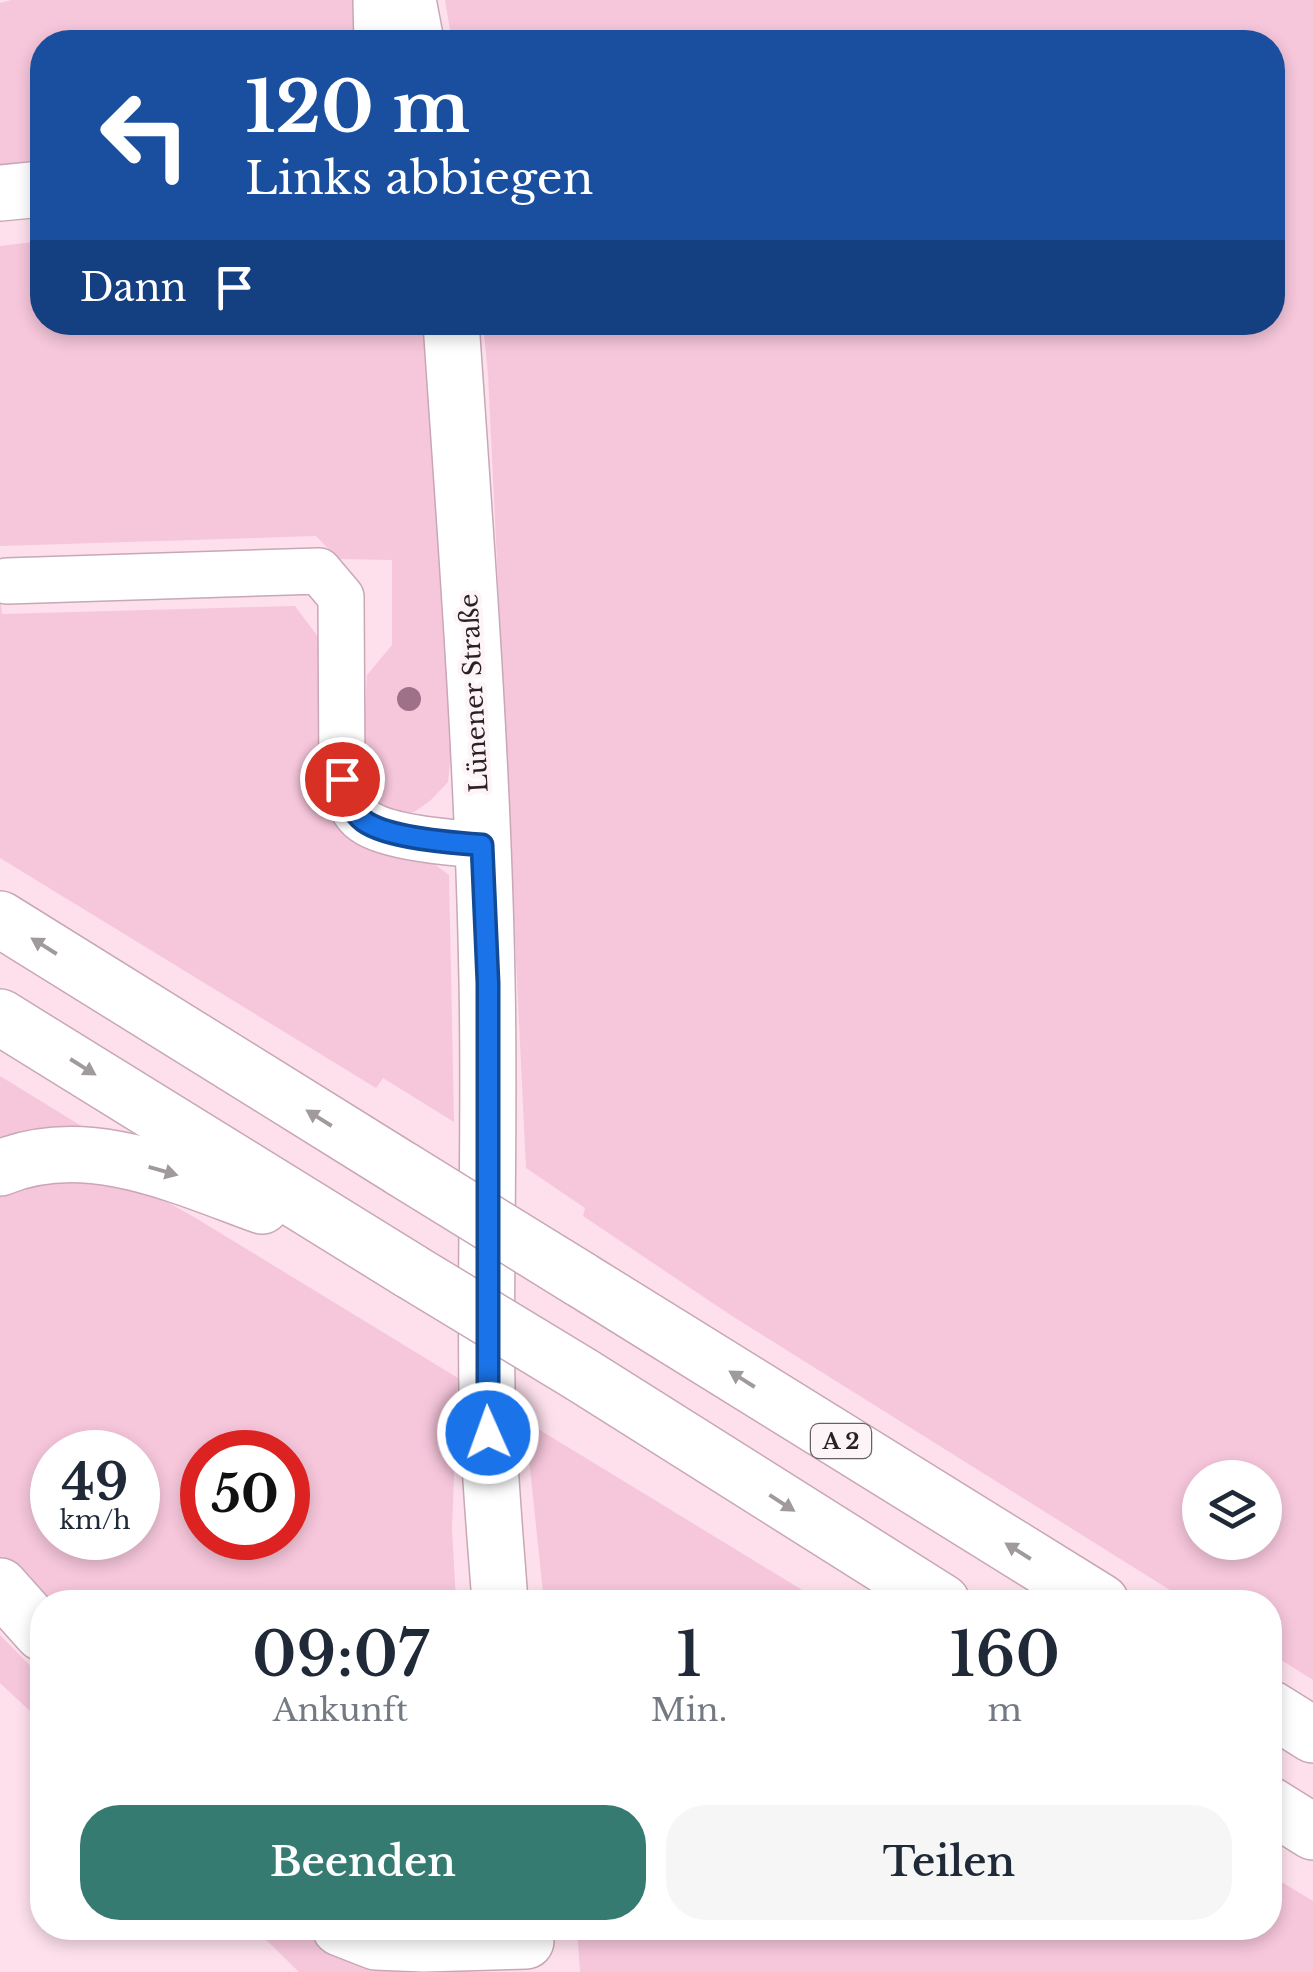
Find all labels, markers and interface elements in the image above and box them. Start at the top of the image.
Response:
text: 120 m [245,64,470,151]
icon: left [80,70,210,200]
text: Links abbiegen [245,150,594,206]
icon: arrive [207,260,262,315]
text: Dann [80,264,187,311]
street label: Lünener Straße [453,593,495,793]
pin [300,737,385,822]
icon: arrive [315,752,370,807]
one-way arrow [30,937,57,956]
one-way arrow [69,1058,97,1076]
one-way arrow [306,1109,333,1128]
one-way arrow [148,1164,179,1180]
one-way arrow [728,1371,756,1389]
position arrow [436,1381,540,1485]
road number: A 2 [811,1424,871,1458]
speed limit sign: 50 [180,1430,310,1560]
text: 49 [62,1451,128,1514]
map controls [1182,1460,1282,1560]
button: layers [1182,1460,1282,1560]
one-way arrow [769,1494,796,1512]
text: km/h [60,1505,130,1536]
one-way arrow [1004,1543,1032,1560]
text: 09:07 [252,1618,429,1692]
text: 1 [676,1618,702,1692]
text: 160 [949,1618,1060,1692]
text: Ankunft [273,1690,408,1730]
text: Min. [651,1690,727,1730]
text: m [987,1690,1022,1730]
button: Beenden [80,1805,646,1920]
button: Teilen [666,1805,1232,1920]

